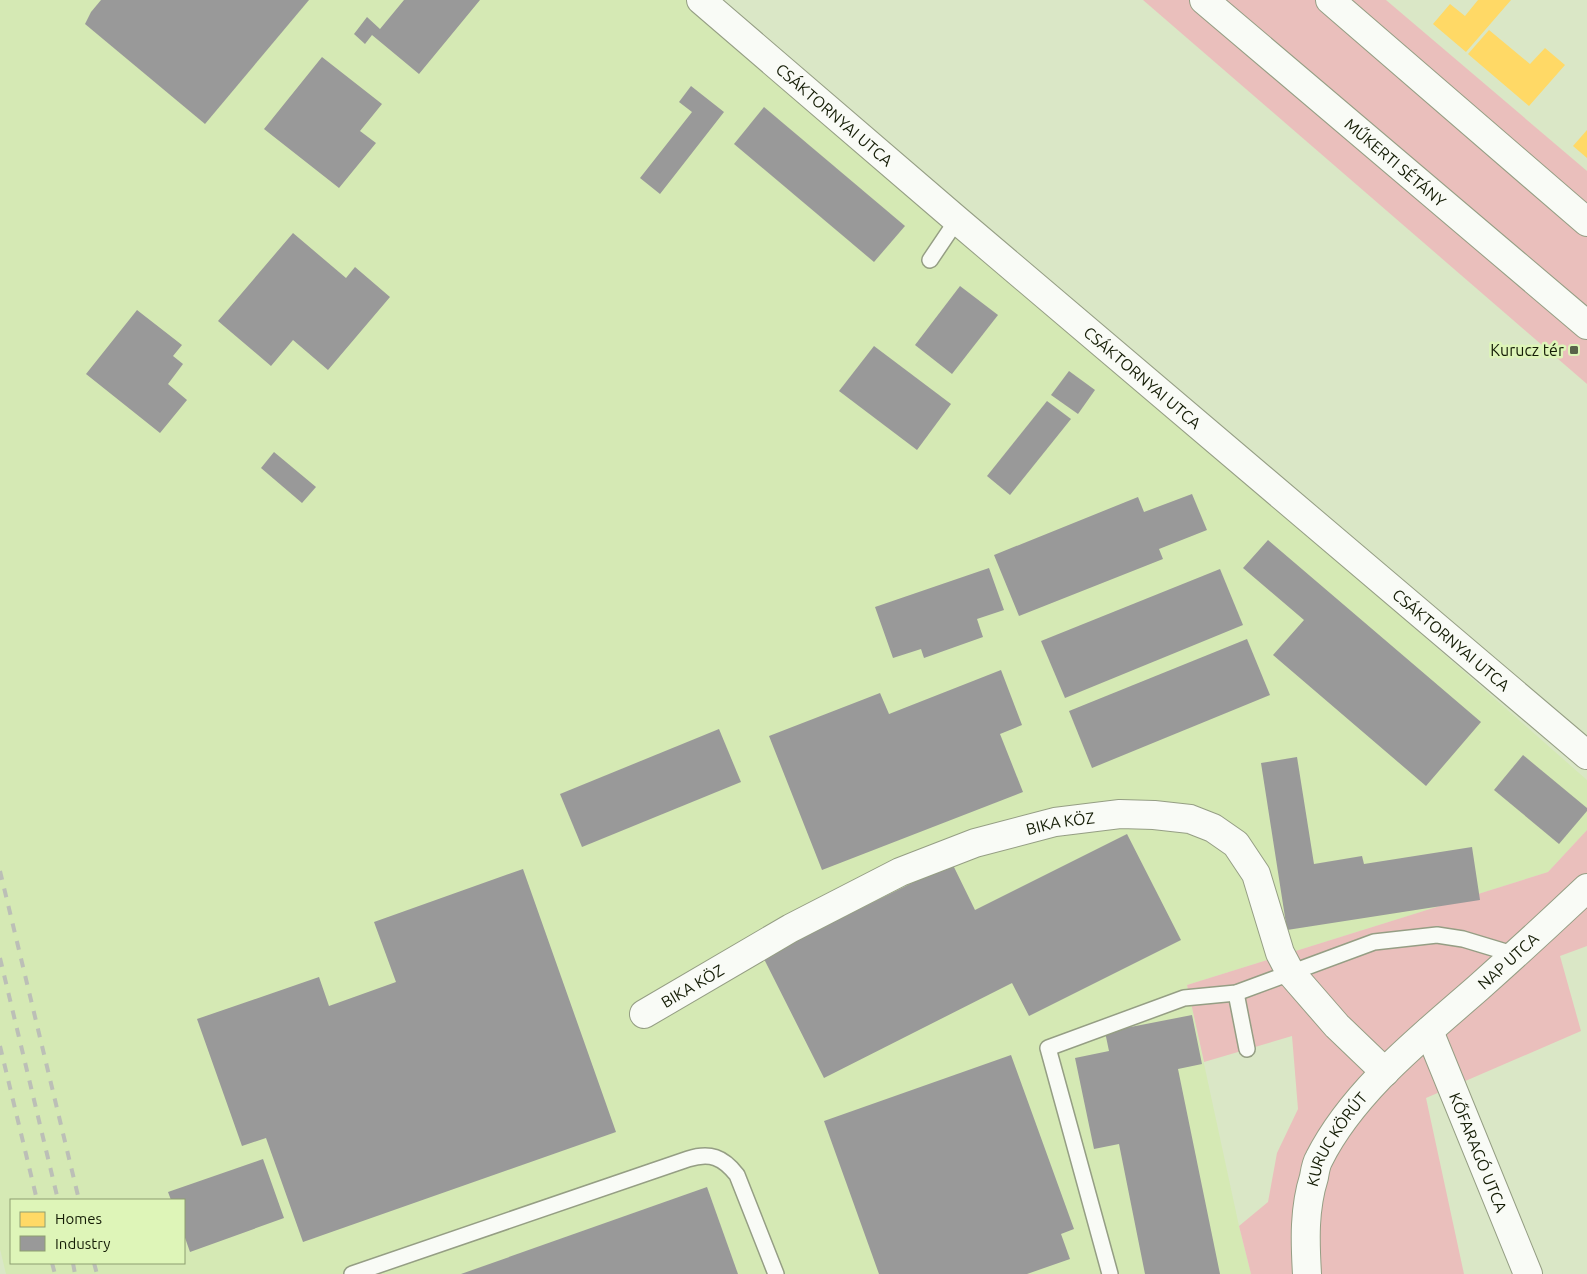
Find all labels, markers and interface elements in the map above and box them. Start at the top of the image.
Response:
street label: CSÁKTORNYAI UTCA [773,60,897,170]
street label: MŰKERTI SÉTÁNY [1341,115,1450,211]
street label: CSÁKTORNYAI UTCA [1080,323,1205,433]
place label: Kurucz tér [1490,341,1564,359]
marker: Kurucz tér [1568,344,1580,356]
street label: CSÁKTORNYAI UTCA [1389,585,1514,695]
street label: BIKA KÖZ [1024,808,1096,838]
street label: NAP UTCA [1474,929,1542,993]
street label: BIKA KÖZ [658,960,727,1011]
street label: KURUC KÖRÚT [1303,1089,1371,1188]
street label: KŐFARAGÓ UTCA [1446,1090,1511,1215]
legend [10,1199,185,1264]
text: Homes [55,1210,102,1227]
text: Industry [55,1235,110,1252]

